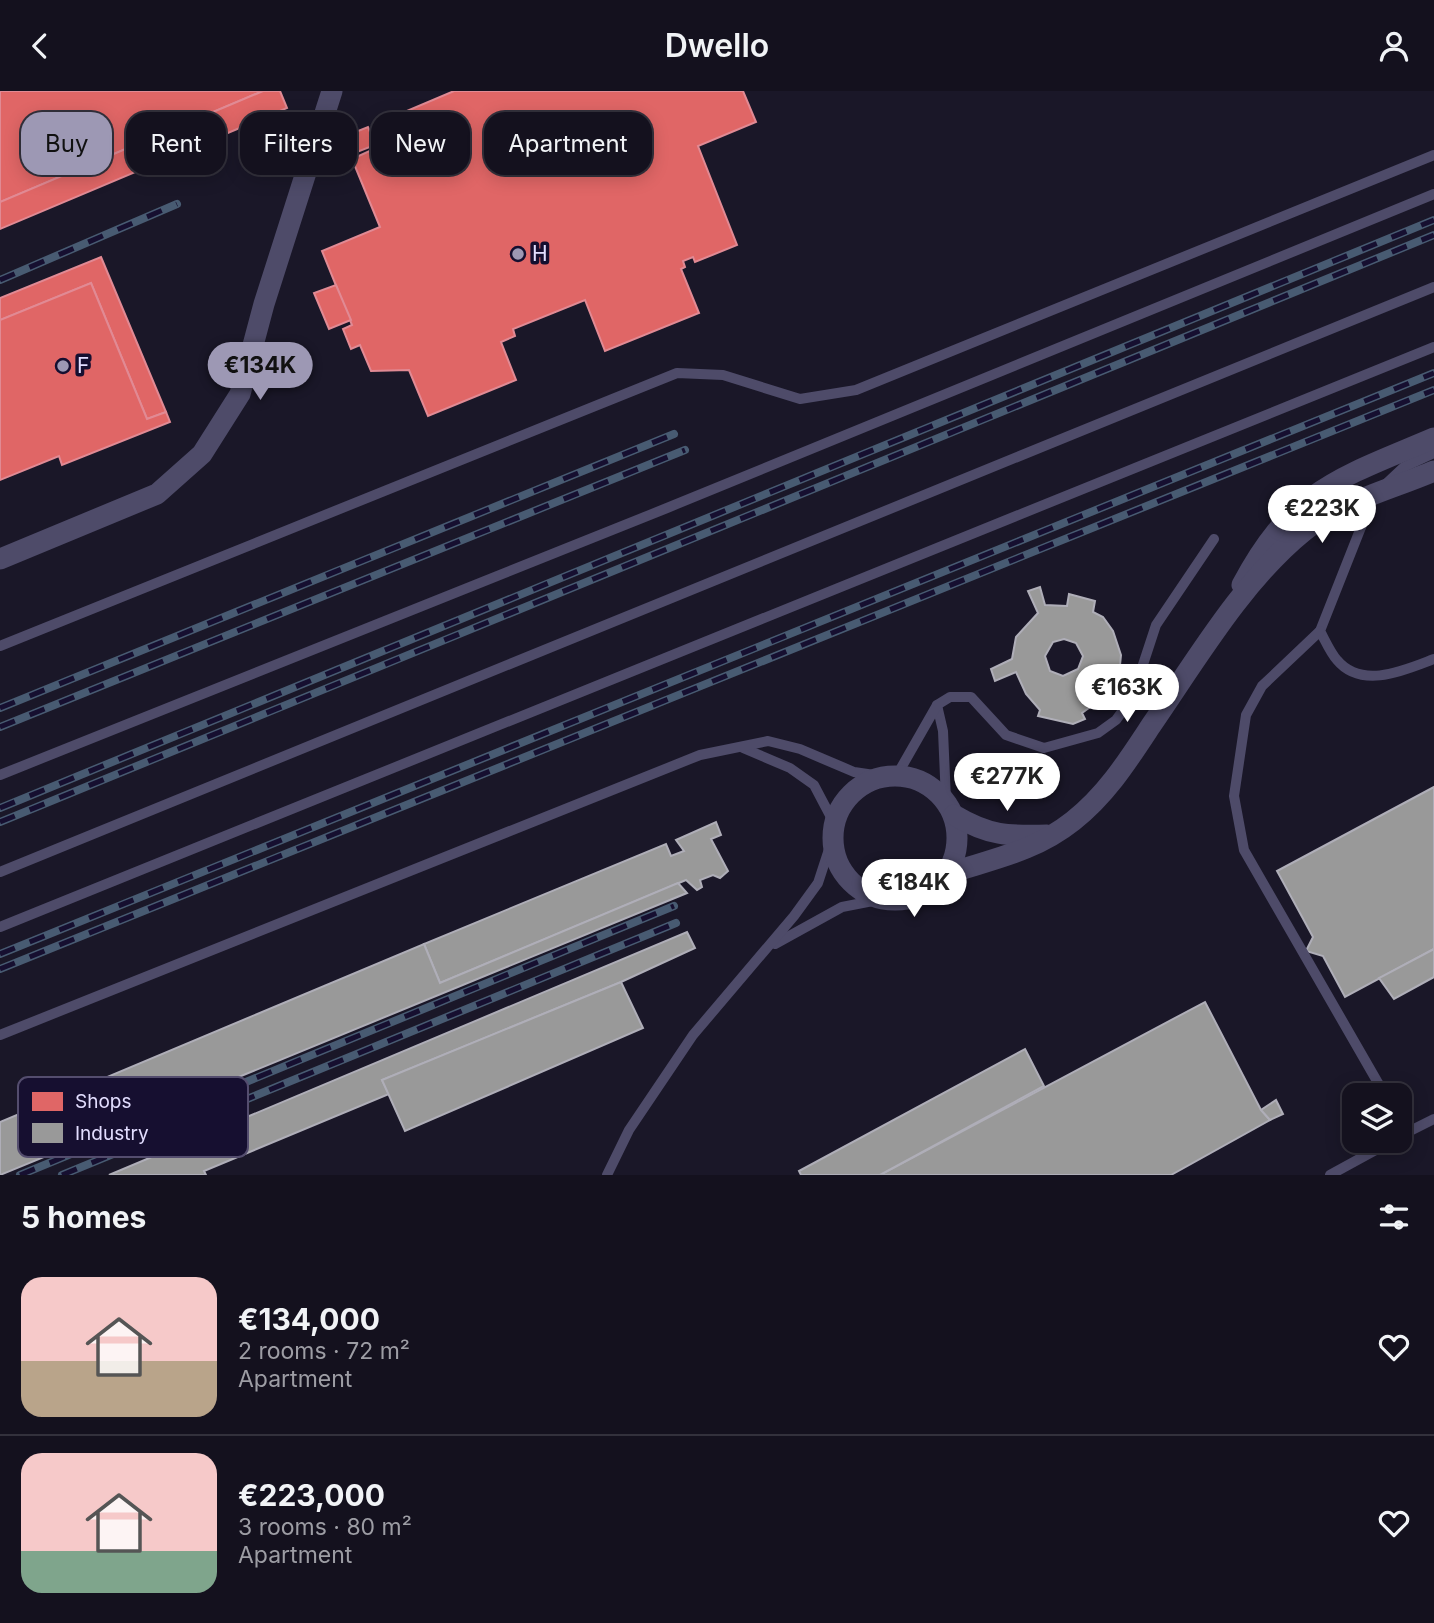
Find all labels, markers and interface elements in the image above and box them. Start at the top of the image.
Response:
text: Dwello [665,26,769,65]
icon: back [21,27,59,65]
icon: person [1375,27,1413,65]
chip: Buy [21,112,112,175]
chip: Rent [126,112,226,175]
chip: Filters [240,112,357,175]
chip: New [371,112,470,175]
chip: Apartment [484,112,652,175]
place label: H [532,241,548,266]
marker: H [510,246,526,262]
pin: €134K [211,343,309,402]
text: €134K [224,351,296,379]
place label: F [77,353,89,378]
marker: F [55,358,71,374]
pin: €223K [1273,485,1371,545]
text: €223K [1284,494,1360,522]
pin: €163K [1078,665,1176,724]
text: €163K [1091,673,1163,701]
pin: €277K [958,753,1056,813]
text: €277K [970,762,1044,790]
pin: €184K [865,859,963,919]
text: €184K [878,868,950,896]
legend [18,1077,248,1157]
map controls [1342,1083,1412,1153]
button: layers [1342,1083,1412,1153]
text: Shops [75,1090,131,1113]
text: Industry [75,1122,149,1145]
icon: filters [1375,1198,1413,1236]
text: 5 homes [21,1199,146,1235]
text: €134,000 [238,1301,380,1337]
icon: home [77,1305,161,1389]
icon: heart [1375,1328,1413,1366]
text: 2 rooms · 72 m² [238,1337,410,1365]
text: Apartment [238,1365,352,1393]
text: €223,000 [238,1477,385,1513]
icon: home [77,1481,161,1565]
icon: heart [1375,1504,1413,1542]
text: 3 rooms · 80 m² [238,1513,412,1541]
text: Apartment [238,1541,352,1569]

